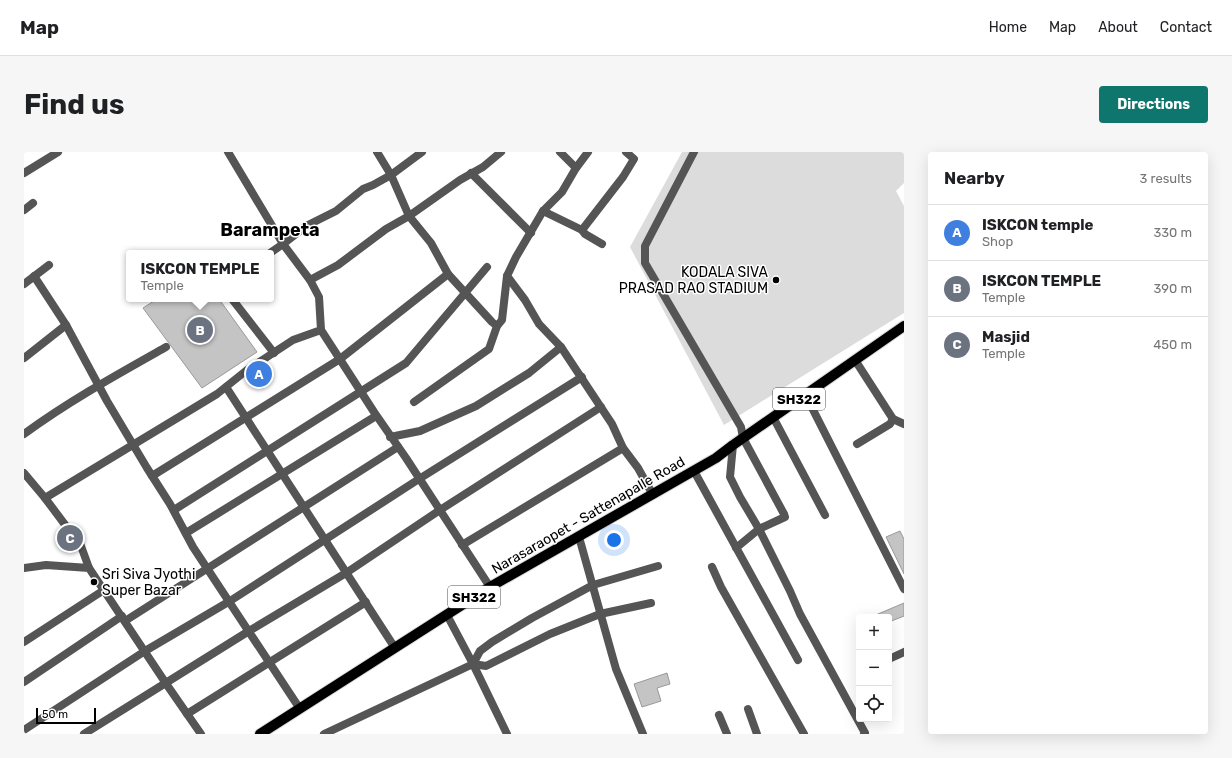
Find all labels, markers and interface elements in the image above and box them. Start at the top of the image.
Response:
text: Map [20,16,59,39]
text: Home [989,19,1027,36]
text: Map [1049,19,1076,36]
text: About [1098,19,1138,36]
text: Contact [1160,19,1212,36]
button: Directions [1099,86,1208,123]
text: Find us [24,88,124,121]
text: Nearby [944,168,1005,188]
text: 3 results [1140,171,1192,186]
text: ISKCON temple [982,216,1093,234]
district label: Barampeta [220,219,320,241]
text: A [952,225,962,240]
text: 330 m [1153,225,1192,240]
text: Shop [982,234,1013,249]
popup [126,250,274,302]
text: ISKCON TEMPLE [140,260,260,278]
place label: KODALA SIVA PRASAD RAO STADIUM [619,264,769,297]
text: ISKCON TEMPLE [982,272,1101,290]
marker: KODALA SIVA PRASAD RAO STADIUM [771,275,781,285]
text: Temple [140,278,184,293]
text: B [952,281,962,296]
text: 390 m [1153,281,1192,296]
text: Temple [982,290,1025,305]
pin: B [187,315,213,345]
text: Masjid [982,328,1030,346]
text: C [952,337,962,352]
text: 450 m [1153,337,1192,352]
text: Temple [982,346,1025,361]
pin: A [246,359,272,389]
road number: SH322 [773,388,825,410]
street label: Narasaraopet - Sattenapalle Road [489,453,688,578]
pin: C [57,523,83,553]
your location [604,530,624,550]
place label: Sri Siva Jyothi Super Bazar [102,566,195,599]
marker: Sri Siva Jyothi Super Bazar [89,577,99,587]
road number: SH322 [448,586,500,608]
map controls [856,614,892,722]
button: + [856,614,892,650]
button: − [856,650,892,686]
button: locate [856,686,892,722]
scale bar [36,706,96,725]
text: 50 m [42,708,68,721]

